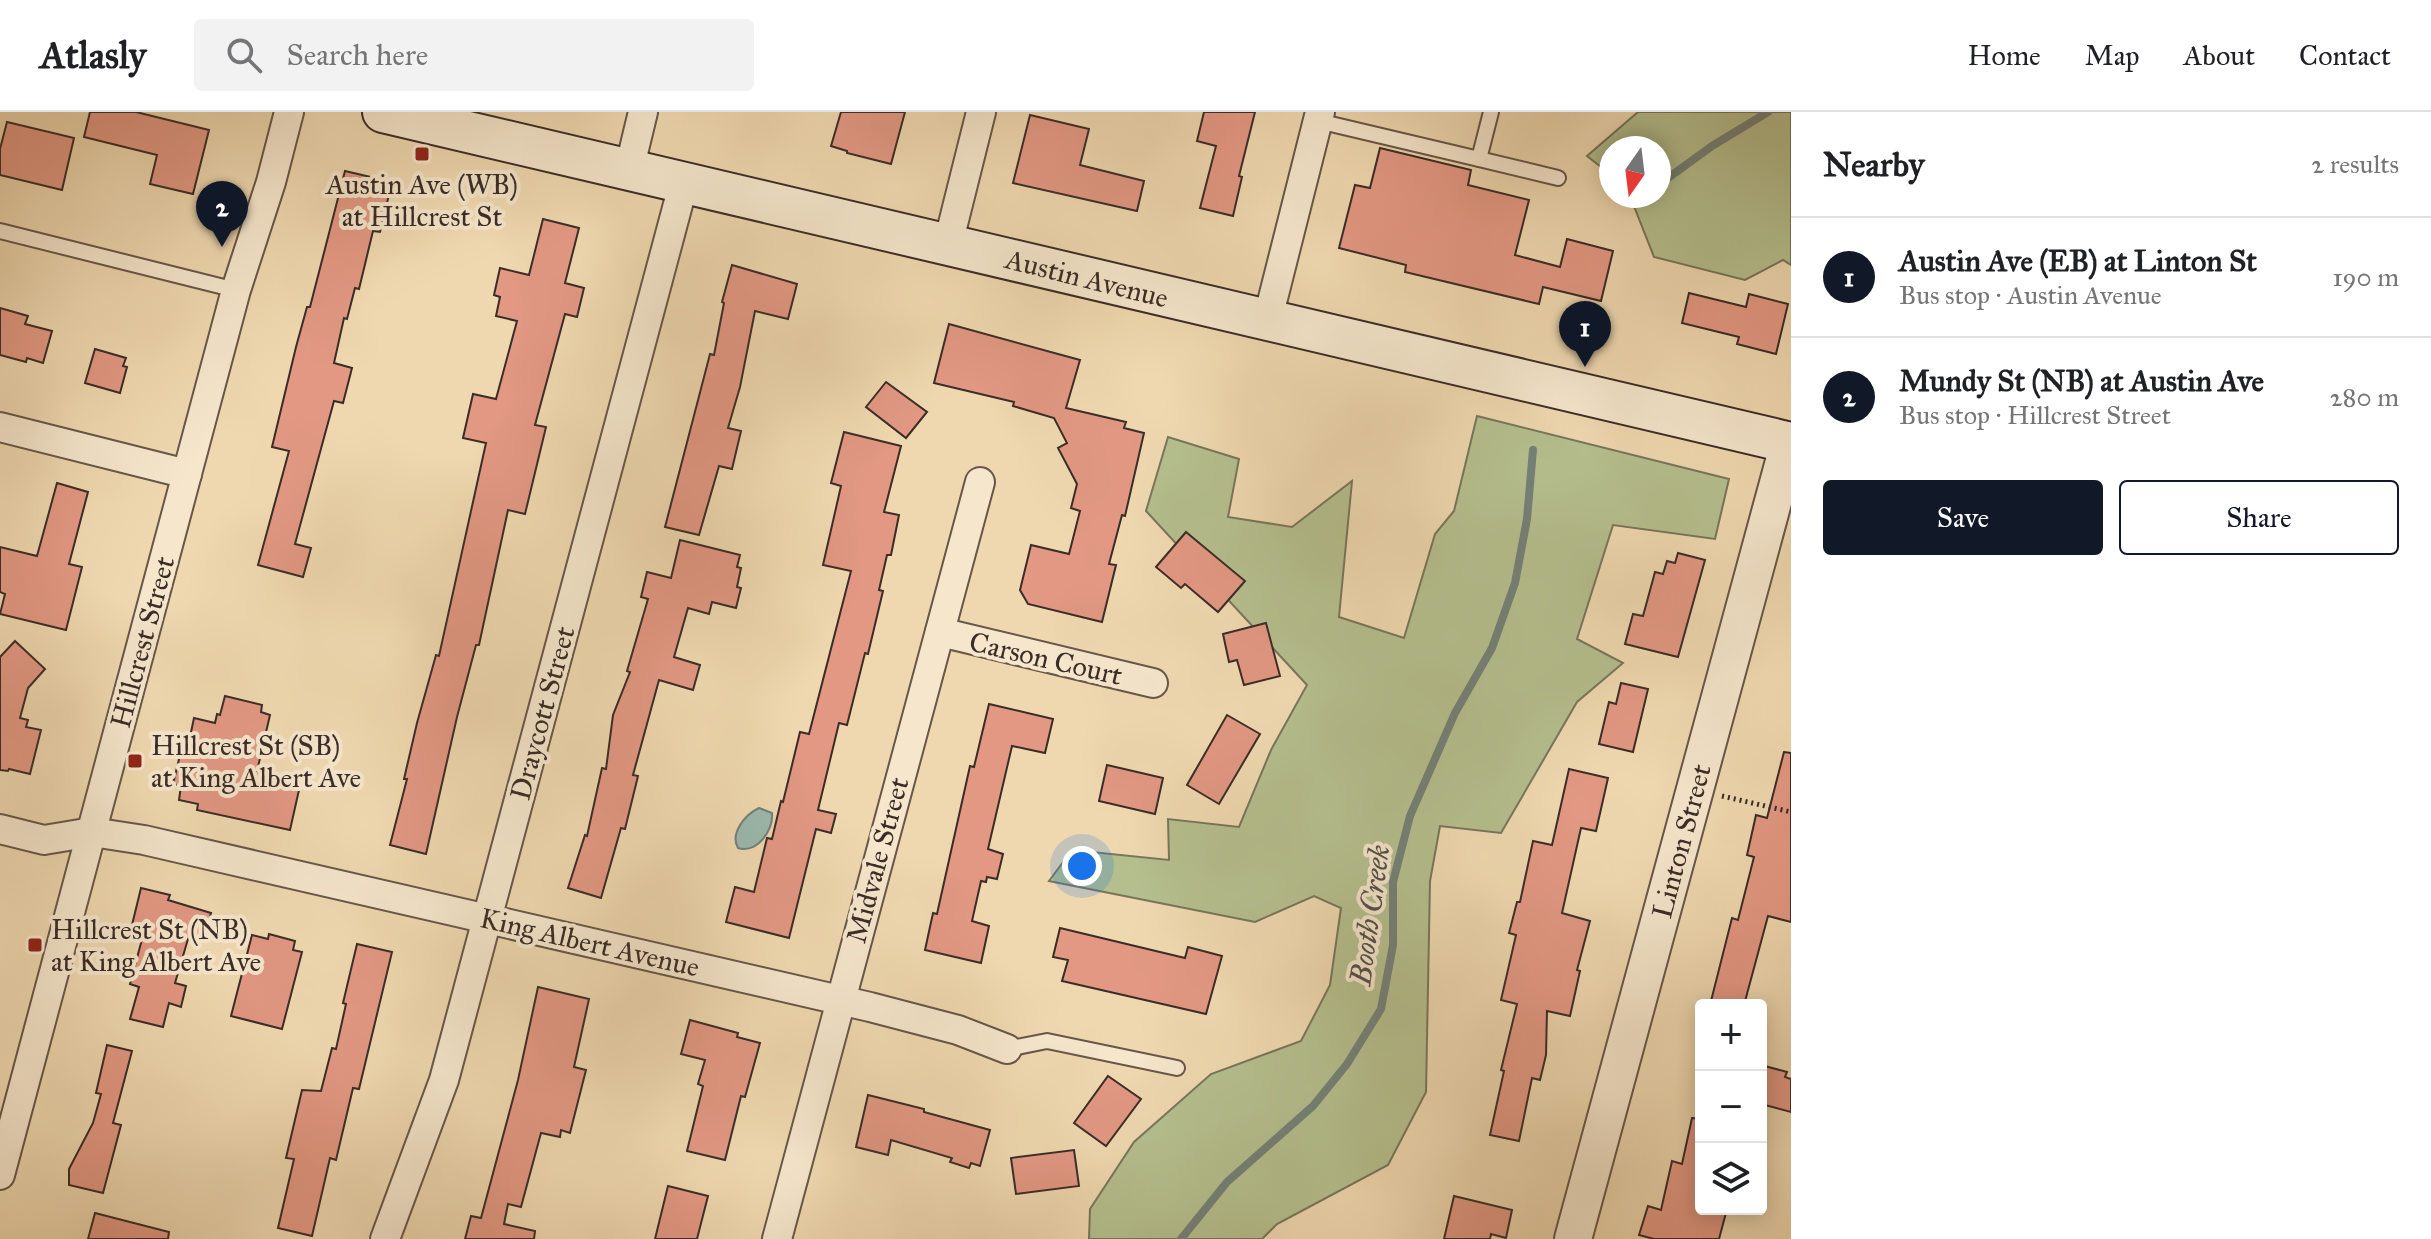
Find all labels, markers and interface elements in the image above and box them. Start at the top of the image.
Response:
search box [194,19,754,91]
text: Atlasly [40,32,146,78]
icon: search [222,33,266,77]
text: Search here [286,37,428,73]
text: Home [1968,38,2041,73]
text: Map [2085,38,2139,73]
text: About [2183,38,2255,73]
text: Contact [2299,38,2391,73]
north arrow [1599,136,1671,208]
text: Nearby [1823,144,1925,185]
marker: Austin Ave (WB) at Hillcrest St [413,145,431,163]
text: 2 results [2311,148,2399,180]
place label: Austin Ave (WB) at Hillcrest St [325,167,518,234]
pin: 2 [196,181,248,247]
street label: Austin Avenue [1001,241,1172,316]
text: Austin Ave (EB) at Linton St [1899,243,2257,279]
text: 1 [1844,261,1854,293]
text: 190 m [2332,261,2399,293]
text: Bus stop · Austin Avenue [1899,279,2162,311]
pin: 1 [1559,301,1611,367]
text: Mundy St (NB) at Austin Ave [1899,363,2264,399]
text: 2 [1843,381,1855,413]
text: 280 m [2330,381,2399,413]
text: Bus stop · Hillcrest Street [1899,399,2171,431]
button: Save [1823,480,2103,555]
button: Share [2119,480,2399,555]
street label: Hillcrest Street [103,552,182,732]
street label: Draycott Street [502,622,583,804]
street label: Carson Court [966,624,1126,693]
place label: Hillcrest St (SB) at King Albert Ave [151,728,361,795]
marker: Hillcrest St (SB) at King Albert Ave [126,752,144,770]
street label: Linton Street [1644,760,1719,922]
street label: Midvale Street [839,773,916,947]
water label: Booth Creek [1342,843,1398,989]
your location [1062,846,1102,886]
street label: King Albert Avenue [477,900,703,985]
place label: Hillcrest St (NB) at King Albert Ave [51,912,261,979]
marker: Hillcrest St (NB) at King Albert Ave [26,936,44,954]
map controls [1695,999,1767,1215]
button: + [1695,999,1767,1071]
button: − [1695,1071,1767,1143]
button: layers [1695,1143,1767,1215]

